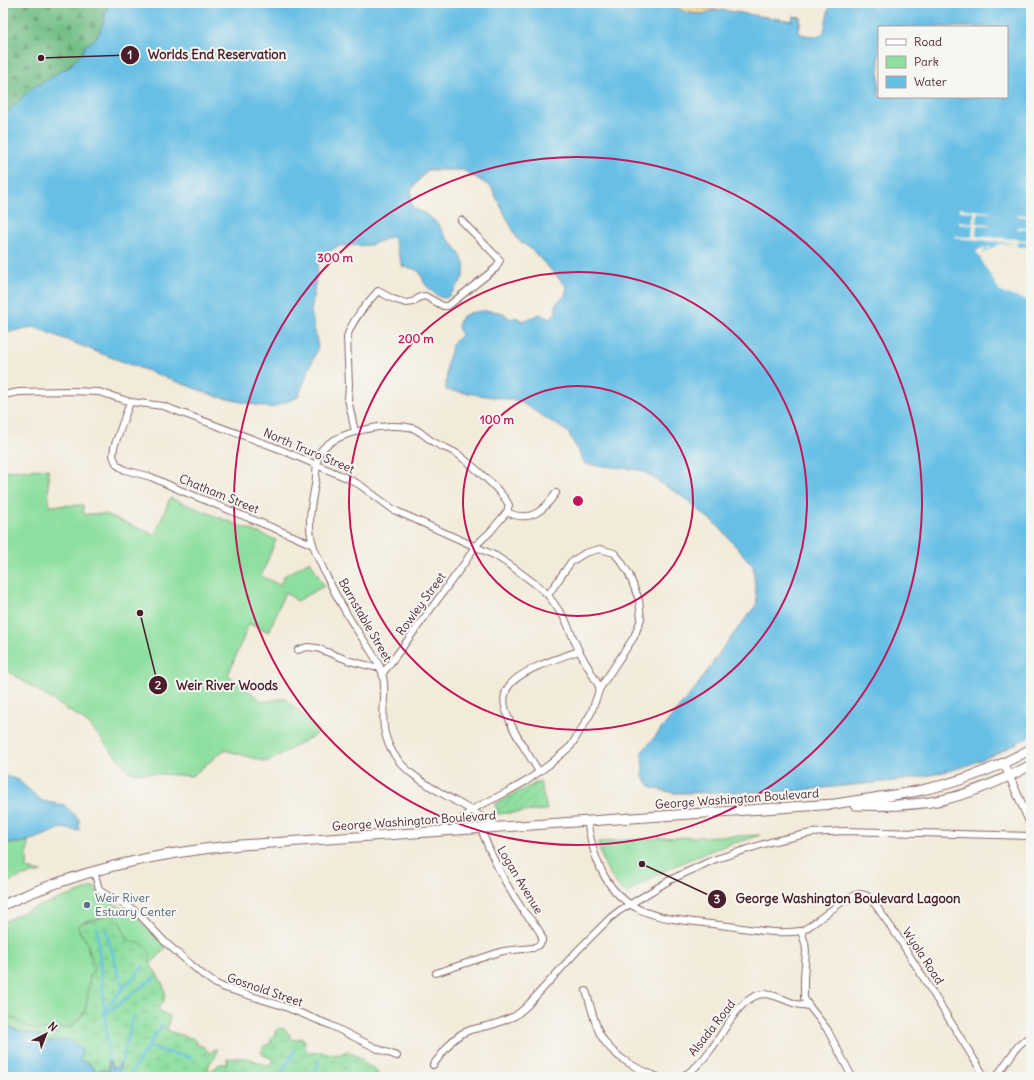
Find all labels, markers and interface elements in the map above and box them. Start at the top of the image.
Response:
legend [878,26,1008,98]
text: Road [914,34,942,49]
callout: Worlds End Reservation [120,42,294,67]
text: Worlds End Reservation [148,46,287,63]
text: 1 [128,47,132,62]
text: Park [914,54,939,69]
text: Water [914,74,947,89]
text: 300 m [317,250,353,265]
text: 200 m [398,331,434,346]
text: 100 m [480,412,514,427]
street label: North Truro Street [261,425,357,476]
street label: Chatham Street [177,471,261,516]
centre of rings [571,494,585,508]
street label: Rowley Street [393,569,449,638]
street label: Barnstable Street [336,575,395,664]
callout: Weir River Woods [148,673,286,698]
text: 2 [155,677,162,692]
text: Weir River Woods [176,677,278,694]
street label: George Washington Boulevard [654,785,820,812]
street label: George Washington Boulevard [331,807,497,834]
street label: Logan Avenue [494,843,547,916]
callout: George Washington Boulevard Lagoon [707,886,968,911]
place label: Weir River Estuary Center [95,890,176,919]
text: George Washington Boulevard Lagoon [735,890,961,907]
text: 3 [714,891,721,906]
marker: Weir River Estuary Center [82,900,92,910]
street label: Wyola Road [900,925,947,987]
street label: Gosnold Street [225,970,305,1010]
street label: Alsada Road [685,996,738,1059]
north arrow [26,1014,66,1054]
text: N [45,1019,60,1034]

